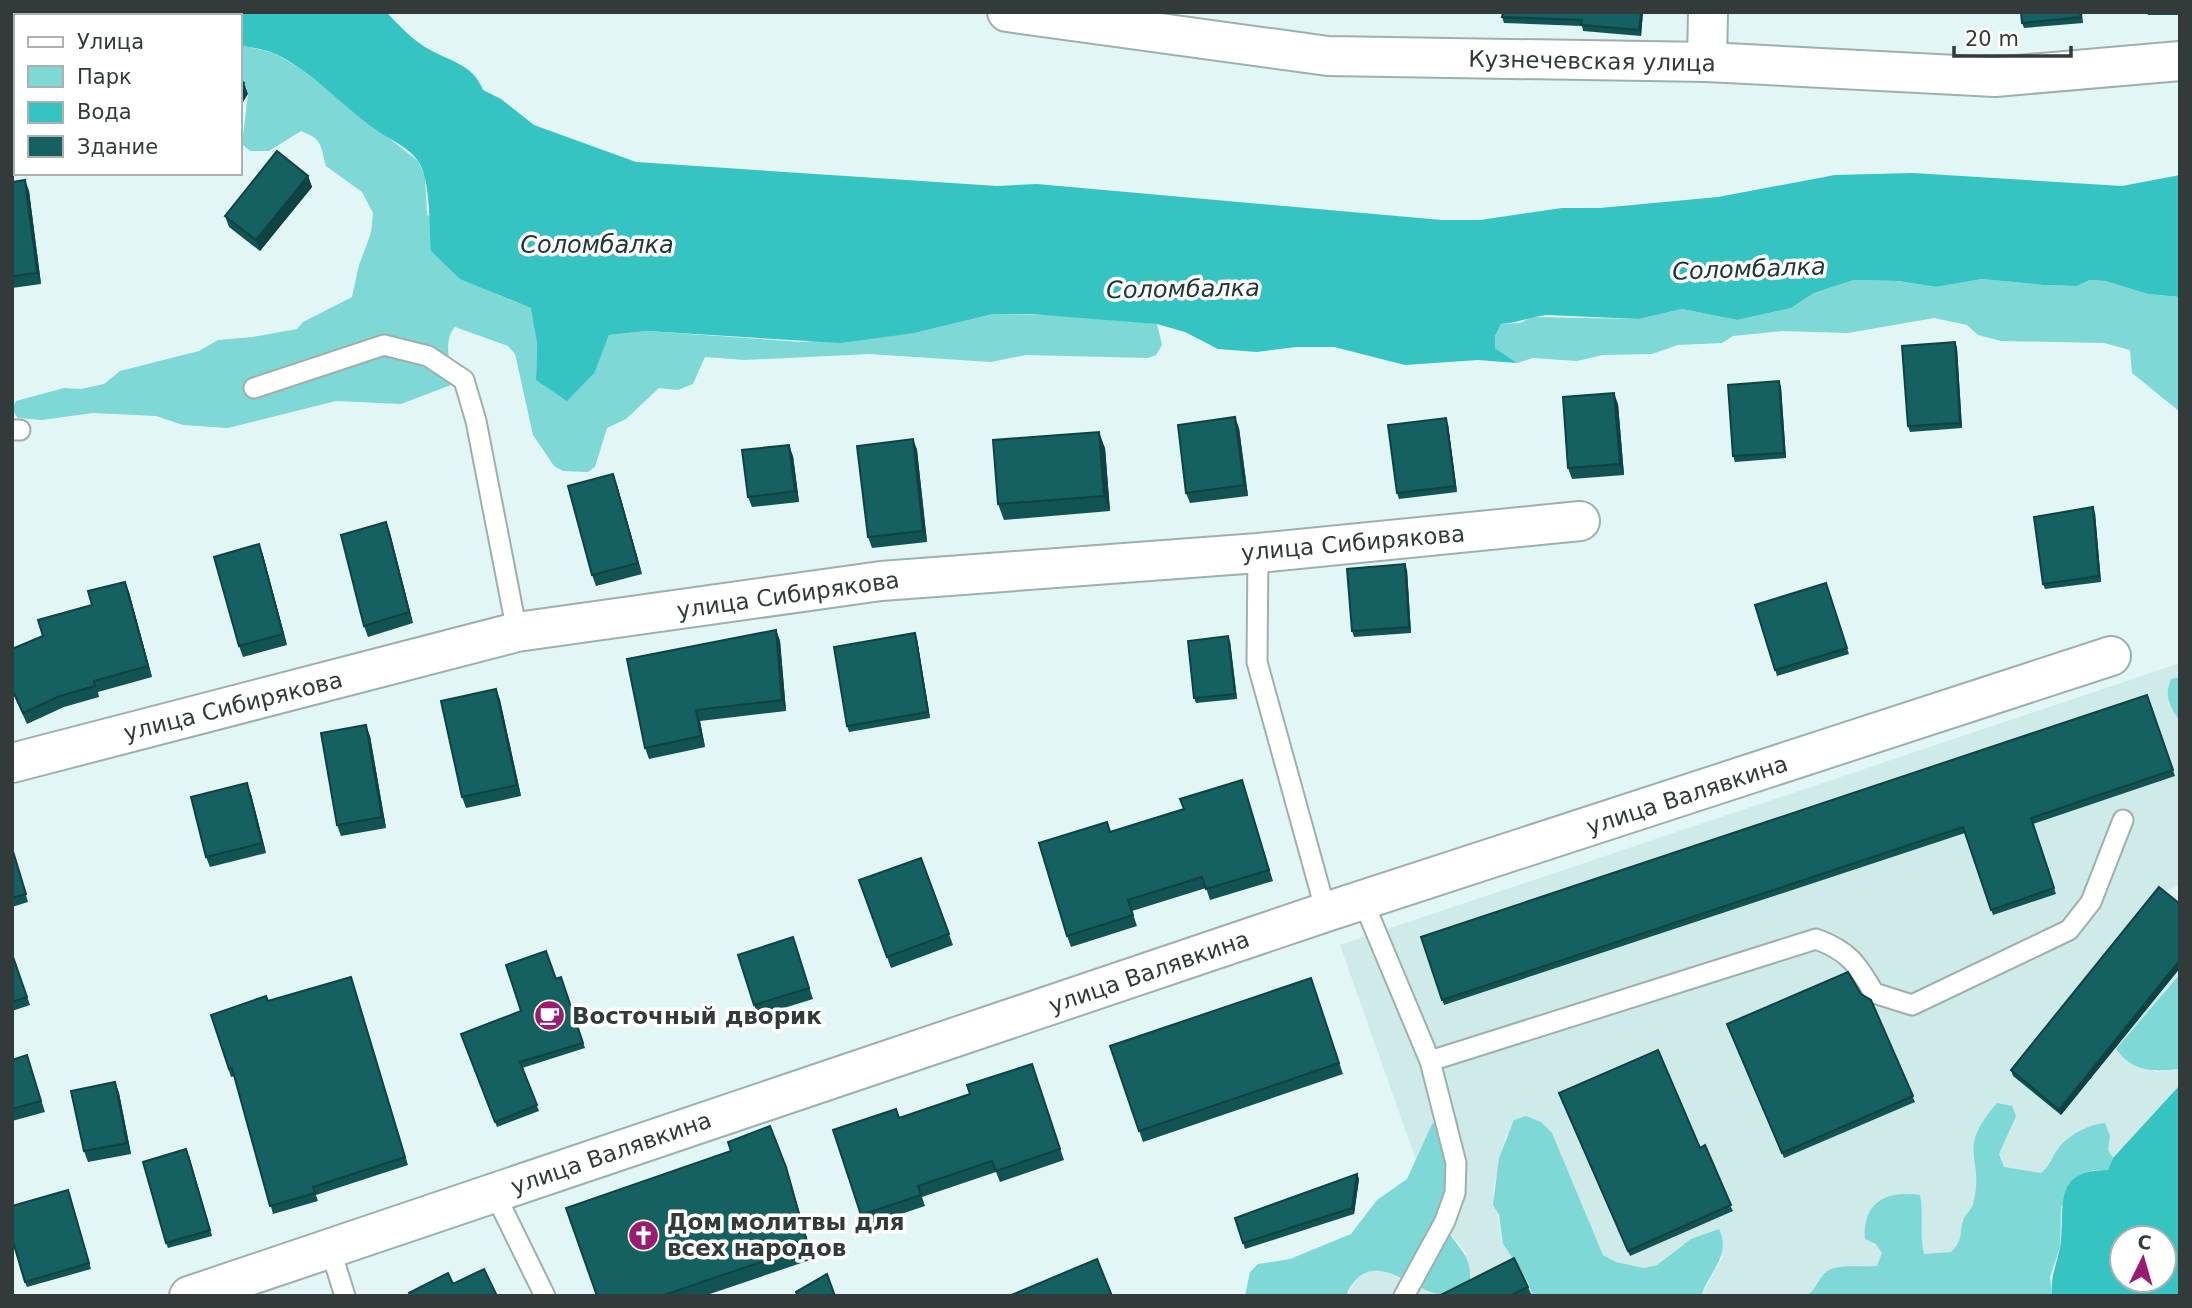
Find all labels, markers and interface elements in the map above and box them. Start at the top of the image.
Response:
legend [14,14,242,175]
scale bar [1954,14,2071,58]
text: 20 m [1965,27,2019,51]
text: Улица [77,30,144,54]
street label: Кузнечевская улица [1468,46,1716,76]
text: Парк [77,65,132,89]
text: Вода [77,100,132,124]
text: Здание [77,135,158,159]
water label: Соломбалка [520,231,674,259]
water label: Соломбалка [1672,252,1826,286]
water label: Соломбалка [1106,274,1260,304]
street label: улица Сибирякова [1240,520,1466,566]
street label: улица Сибирякова [675,567,901,623]
street label: улица Сибирякова [121,666,345,746]
street label: улица Валявкина [1583,750,1791,840]
street label: улица Валявкина [1045,925,1253,1019]
cafe icon: Восточный дворик [532,999,566,1033]
place label: Восточный дворик [572,1003,822,1029]
street label: улица Валявкина [507,1106,715,1200]
place label: Дом молитвы для всех народов [667,1209,905,1261]
church icon: Дом молитвы для всех народов [627,1218,661,1252]
north arrow [2108,1224,2178,1294]
text: С [2137,1230,2152,1254]

